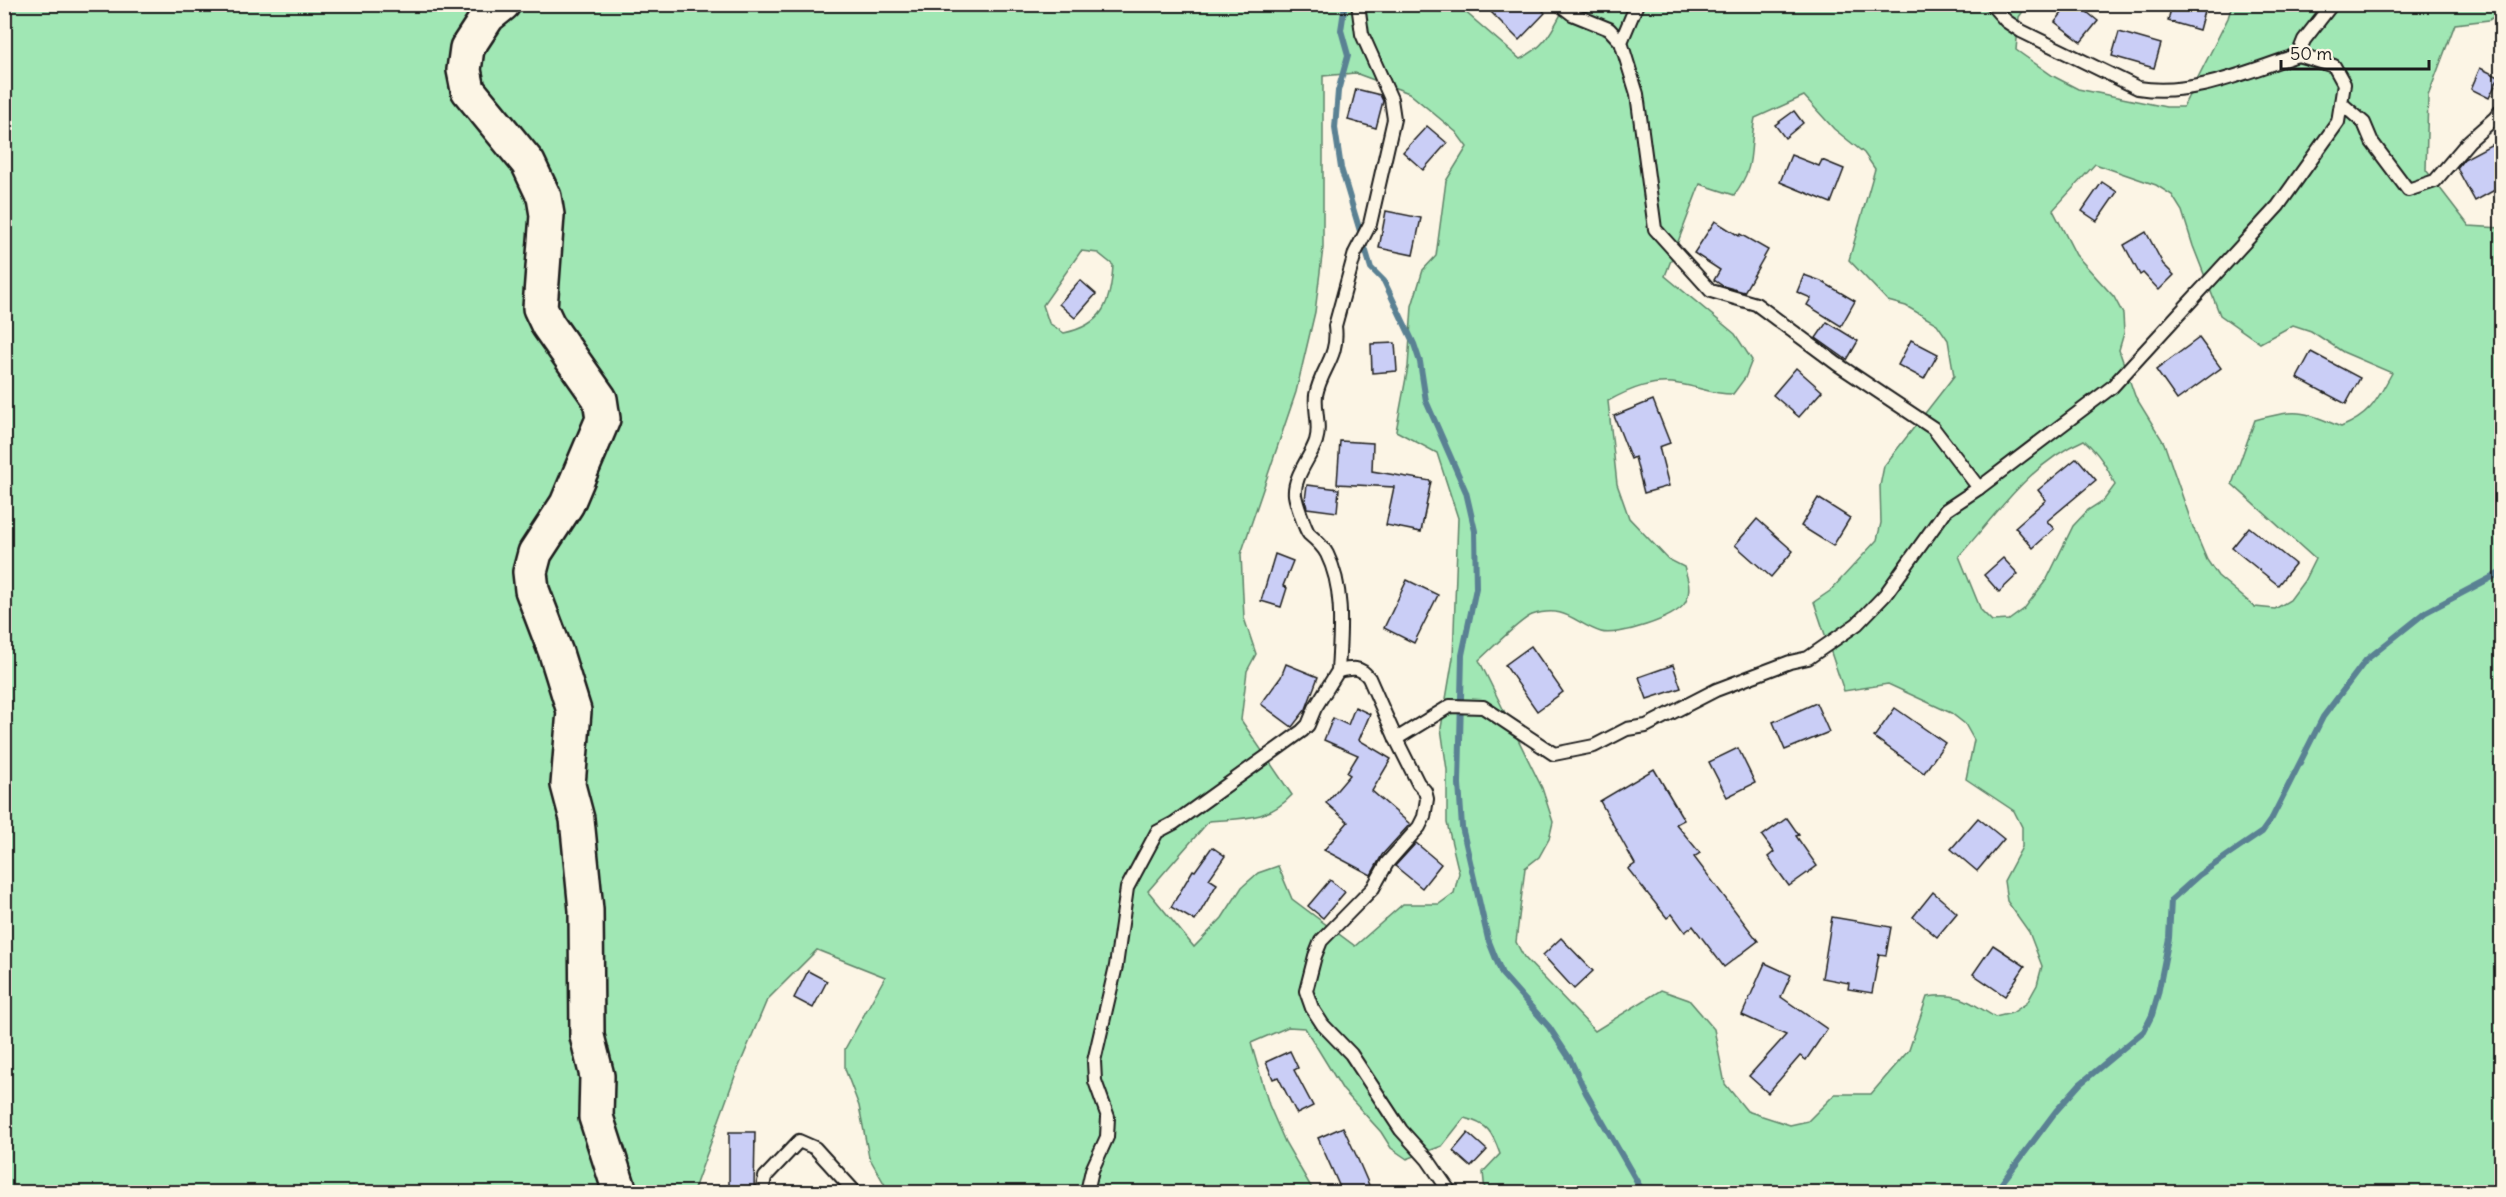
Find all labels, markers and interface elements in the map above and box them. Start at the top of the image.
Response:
scale bar [2281,33,2430,71]
text: 50 m [2290,42,2332,65]

